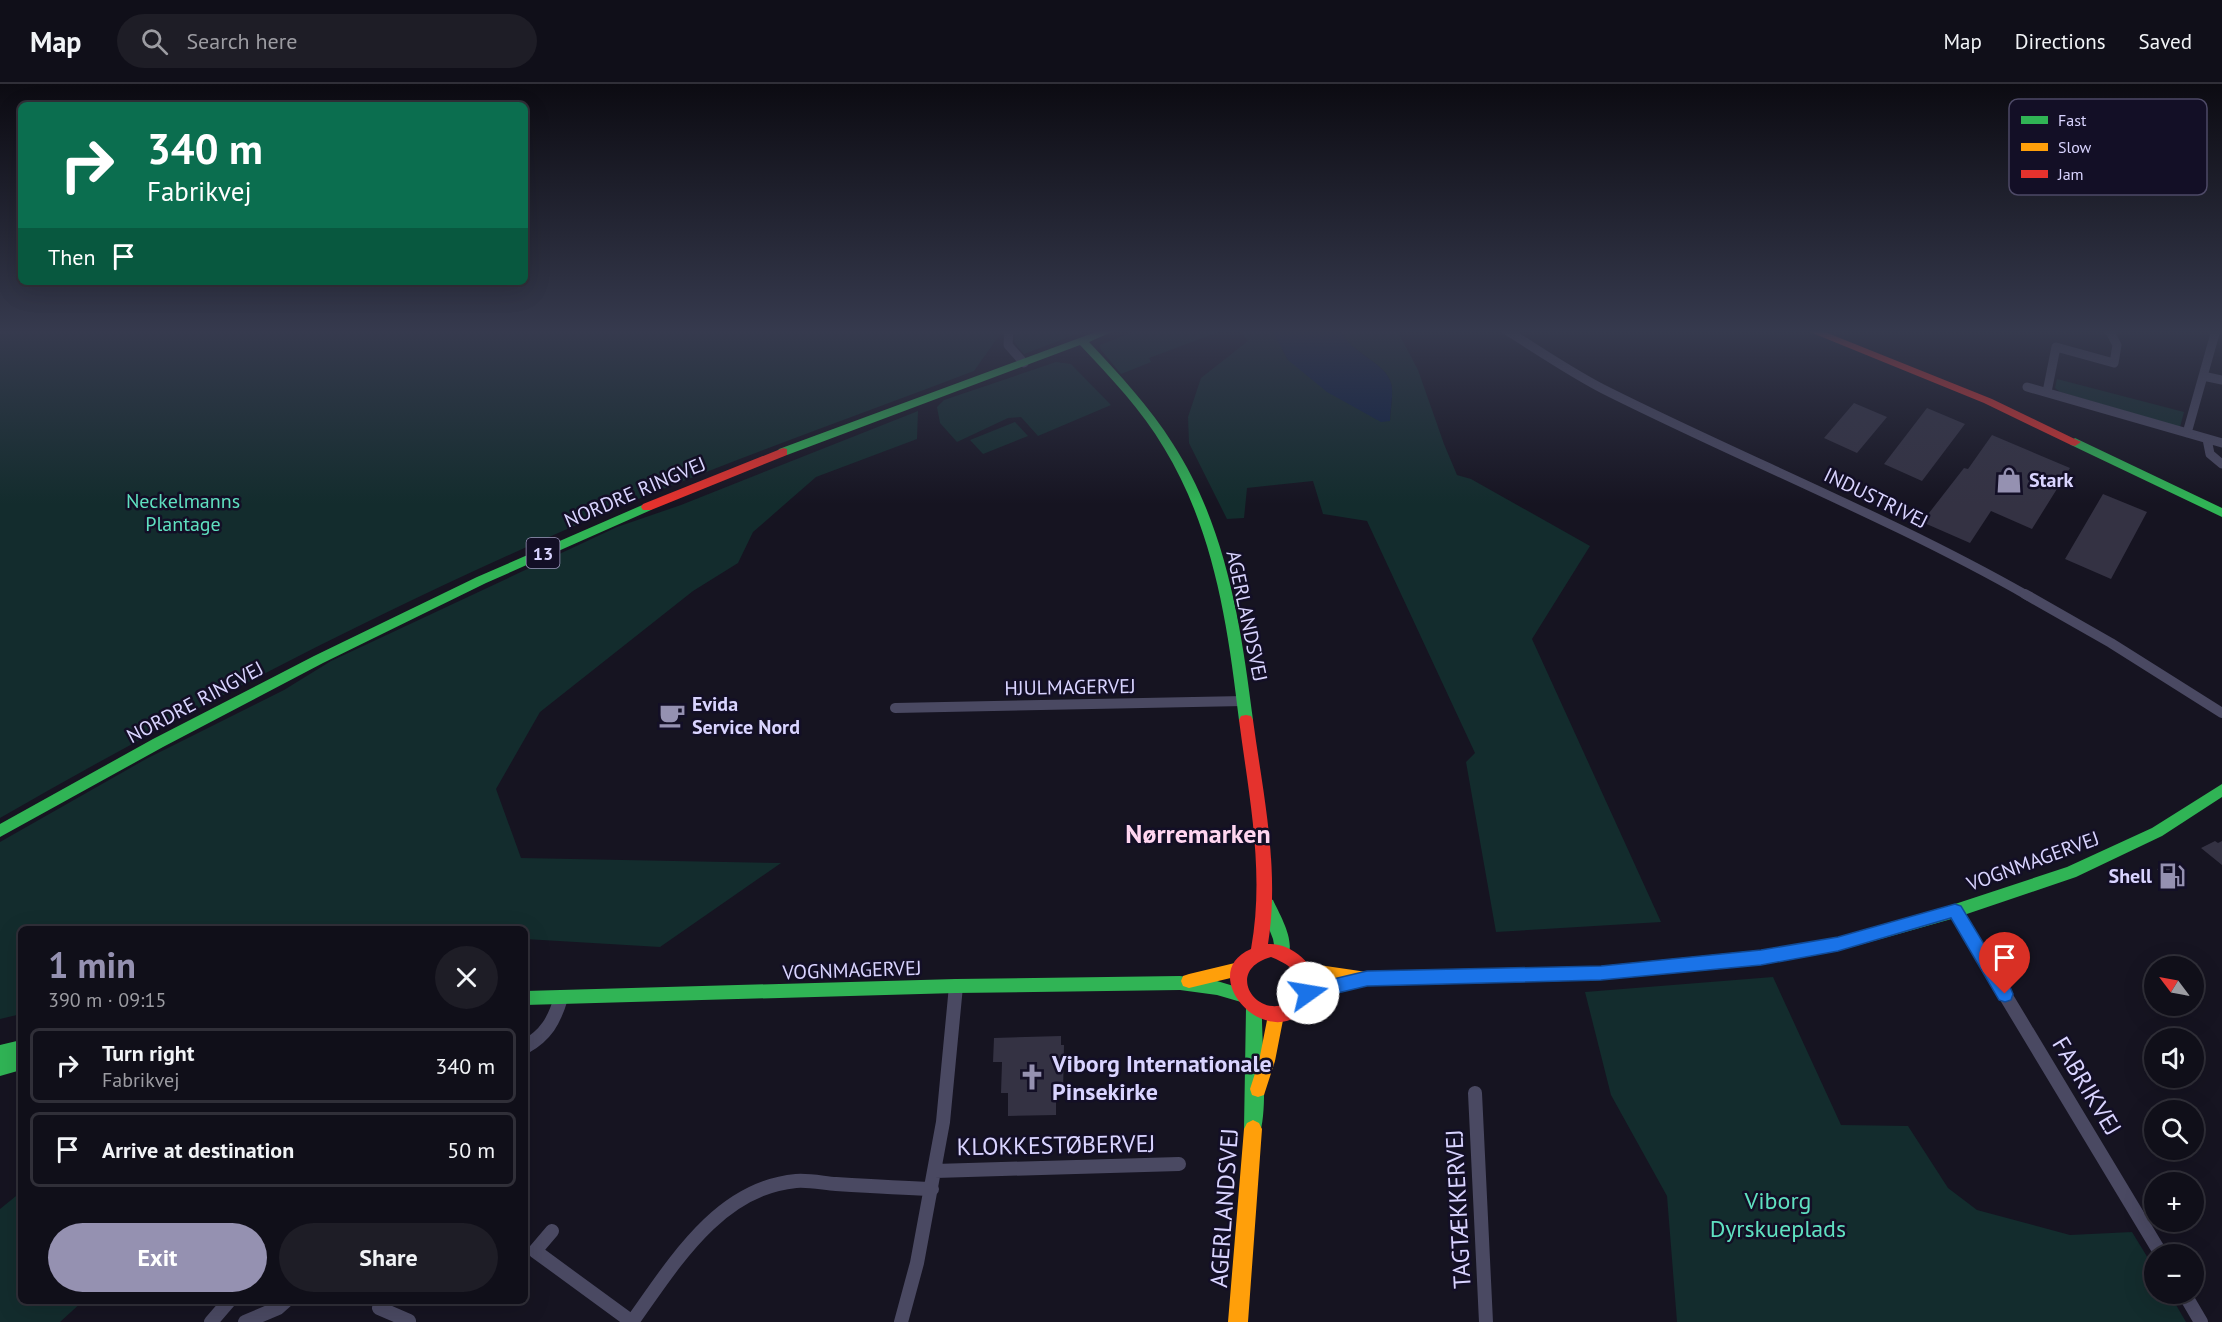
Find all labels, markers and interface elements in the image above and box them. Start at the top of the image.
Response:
search box [117,14,537,68]
text: Map [30,23,81,60]
icon: search [138,25,171,58]
text: Search here [186,27,297,55]
text: Map [1943,28,1982,55]
text: Directions [2015,28,2106,55]
text: Saved [2139,28,2192,55]
legend [2009,99,2207,195]
text: Fast [2058,110,2087,130]
text: 340 m [147,121,263,176]
icon: right [48,126,126,204]
text: Slow [2058,137,2092,157]
text: Jam [2057,164,2084,184]
text: Fabrikvej [147,174,252,208]
icon: arrive [107,240,140,273]
text: Then [48,243,95,271]
street label: NORDRE RINGVEJ [560,450,710,534]
street label: INDUSTRIVEJ [1820,462,1932,534]
shop icon: Stark [1994,465,2024,495]
place label: Stark [2029,467,2074,493]
park label: Neckelmanns Plantage [126,488,240,537]
road number: 13 [526,538,560,568]
street label: AGERLANDSVEJ [1220,548,1274,684]
street label: NORDRE RINGVEJ [122,655,268,749]
street label: HJULMAGERVEJ [1004,673,1136,701]
place label: Evida Service Nord [692,691,800,740]
cafe icon: Evida Service Nord [657,700,687,730]
district label: Nørremarken [1125,817,1271,850]
street label: VOGNMAGERVEJ [1962,825,2103,897]
fuel station icon: Shell [2157,861,2187,891]
place label: Shell [2109,863,2152,889]
pin [1979,932,2030,994]
text: 1 min [48,941,136,988]
icon: arrive [1988,941,2021,974]
button: close [435,946,498,1009]
street label: VOGNMAGERVEJ [781,955,922,985]
north arrow [2144,956,2204,1016]
map controls [2144,956,2204,1304]
position arrow [1276,961,1340,1025]
text: 390 m · 09:15 [48,987,166,1013]
button: sound [2144,1028,2204,1088]
street label: FABRIKVEJ [2045,1031,2129,1141]
text: Turn right [102,1039,194,1067]
place label: Viborg Internationale Pinsekirke [1051,1048,1272,1107]
icon: right [51,1049,84,1082]
text: 340 m [435,1052,495,1080]
church icon: Viborg Internationale Pinsekirke [1017,1062,1047,1092]
text: Fabrikvej [102,1067,180,1093]
button: search [2144,1100,2204,1160]
street label: AGERLANDSVEJ [1203,1127,1245,1289]
street label: KLOKKESTØBERVEJ [956,1128,1156,1162]
street label: TAGTÆKKERVEJ [1438,1129,1478,1289]
icon: arrive [51,1133,84,1166]
text: Arrive at destination [102,1136,294,1164]
text: 50 m [447,1136,495,1164]
button: + [2144,1172,2204,1232]
park label: Viborg Dyrskueplads [1710,1185,1846,1244]
button: Exit [48,1223,267,1292]
button: Share [279,1223,498,1292]
button: − [2144,1244,2204,1304]

